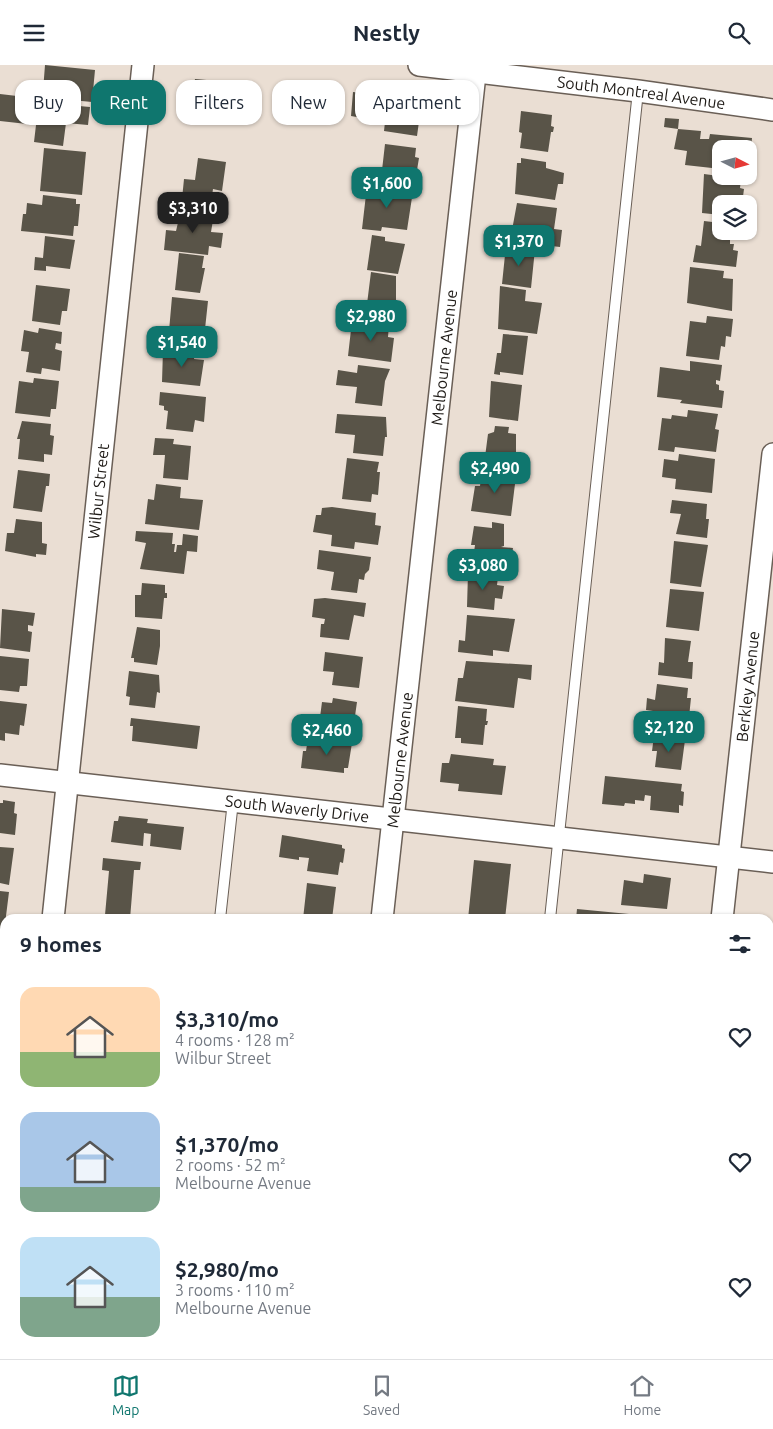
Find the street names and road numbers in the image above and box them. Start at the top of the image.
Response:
street label: South Montreal Avenue [556,72,727,112]
street label: Melbourne Avenue [427,289,460,426]
street label: Wilbur Street [84,442,112,540]
street label: Berkley Avenue [732,630,763,743]
street label: Melbourne Avenue [383,691,416,829]
street label: South Waverly Drive [224,791,370,825]

